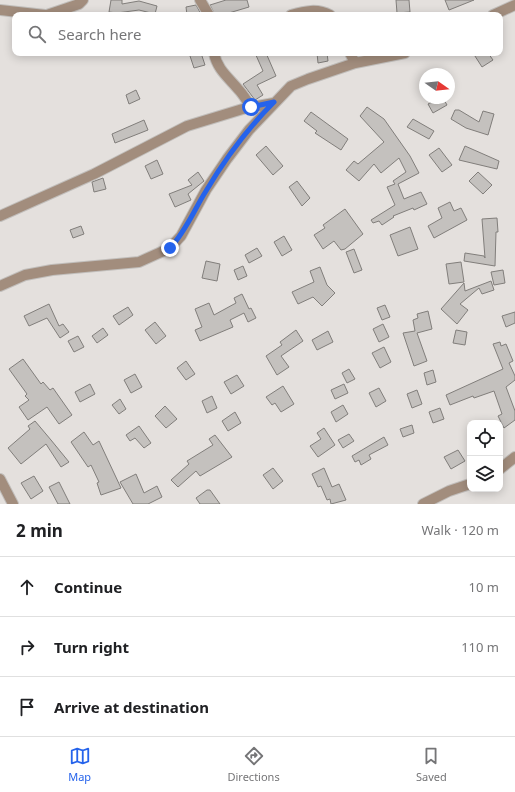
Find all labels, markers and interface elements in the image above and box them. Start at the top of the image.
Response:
search box [12,12,503,56]
icon: search [26,23,48,45]
text: Search here [58,24,141,44]
north arrow [419,68,455,104]
route start [242,98,260,116]
route end [161,239,179,257]
map controls [467,420,503,492]
button: locate [467,420,503,456]
button: layers [467,456,503,492]
text: 2 min [16,519,63,542]
text: Walk · 120 m [421,521,499,539]
icon: ahead [16,576,38,598]
text: Continue [54,577,122,597]
text: 10 m [469,578,499,596]
icon: right [16,636,38,658]
text: Turn right [54,637,129,657]
text: 110 m [461,638,499,656]
icon: arrive [16,696,38,718]
text: Arrive at destination [54,697,209,717]
tab: Map [68,745,91,784]
tab: Directions [227,745,280,784]
tab: Saved [416,745,447,784]

